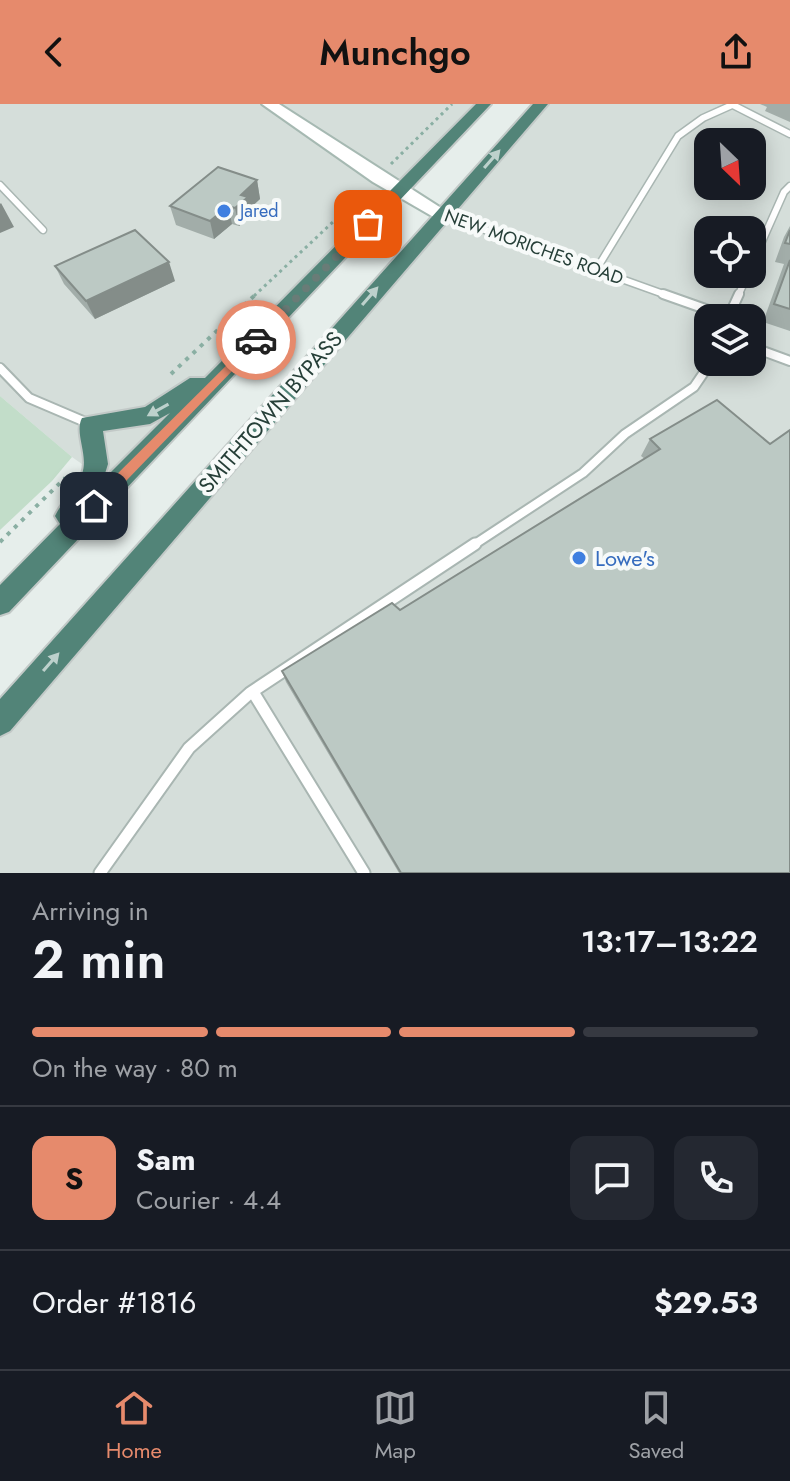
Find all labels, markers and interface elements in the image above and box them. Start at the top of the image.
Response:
text: Munchgo [319,26,471,78]
icon: back [32,30,76,74]
icon: share [714,30,758,74]
north arrow [694,128,766,200]
map controls [694,128,766,376]
one-way arrow [482,150,500,169]
pin [334,190,402,258]
place label: Jared [238,198,278,224]
marker: Jared [215,202,233,220]
icon: bag [346,202,390,246]
street label: NEW MORICHES ROAD [441,203,627,291]
button: locate [694,216,766,288]
one-way arrow [361,287,379,306]
courier [216,300,296,380]
button: layers [694,304,766,376]
icon: car [234,318,278,362]
street label: SMITHTOWN BYPASS [190,324,350,500]
one-way arrow [147,403,169,417]
pin [60,472,128,540]
icon: home [72,484,116,528]
place label: Lowe's [595,542,655,574]
marker: Lowe's [570,549,588,567]
one-way arrow [42,653,60,672]
text: Arriving in [32,892,149,930]
text: 13:17–13:22 [581,920,758,963]
text: 2 min [32,922,165,998]
text: On the way · 80 m [32,1049,238,1087]
button: chat [570,1136,654,1220]
button: phone [674,1136,758,1220]
text: Sam [136,1138,196,1181]
text: S [65,1157,83,1200]
text: Courier · 4.4 [136,1181,281,1219]
text: Order #1816 [32,1281,197,1324]
text: $29.53 [654,1281,758,1324]
tab: Home [106,1386,162,1466]
tab: Map [373,1386,417,1466]
tab: Saved [629,1386,684,1466]

